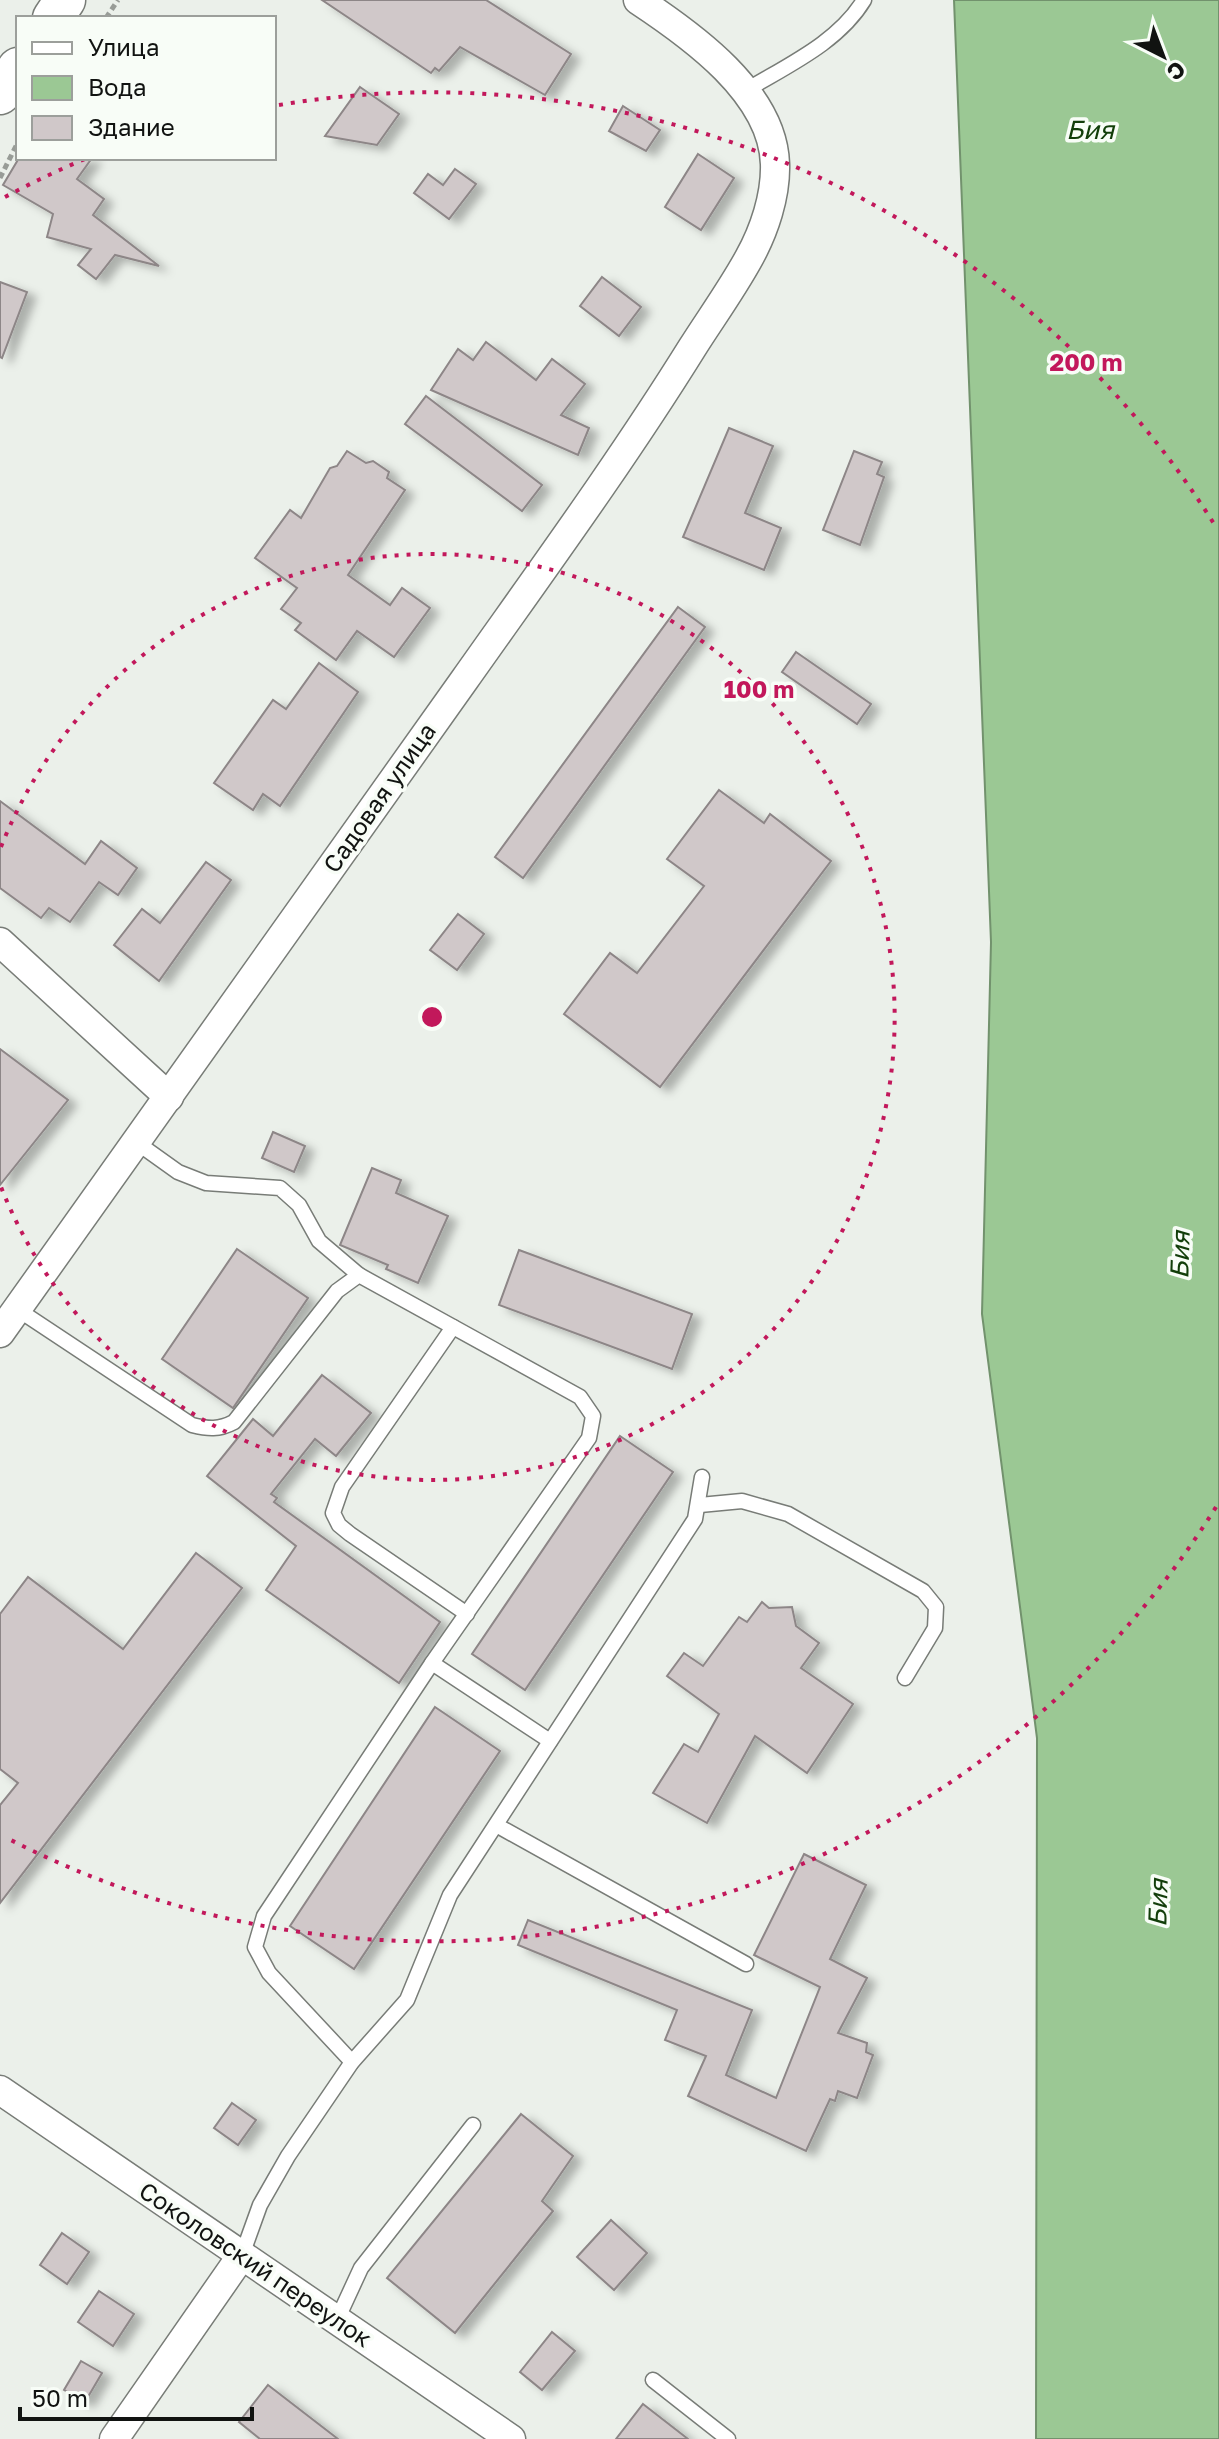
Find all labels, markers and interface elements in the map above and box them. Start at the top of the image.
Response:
legend [16,16,276,160]
north arrow [1123,16,1203,96]
text: Улица [88,32,160,61]
text: С [1162,56,1192,86]
text: Вода [88,72,147,101]
text: Здание [88,112,175,141]
water label: Бия [1066,114,1116,145]
text: 200 m [1050,347,1122,376]
text: 100 m [724,674,794,703]
street label: Садовая улица [316,717,441,878]
centre of rings [418,1003,446,1031]
water label: Бия [1163,1228,1196,1280]
water label: Бия [1141,1876,1174,1928]
street label: Соколовский переулок [134,2175,378,2353]
scale bar [20,2371,252,2421]
text: 50 m [32,2383,88,2412]

